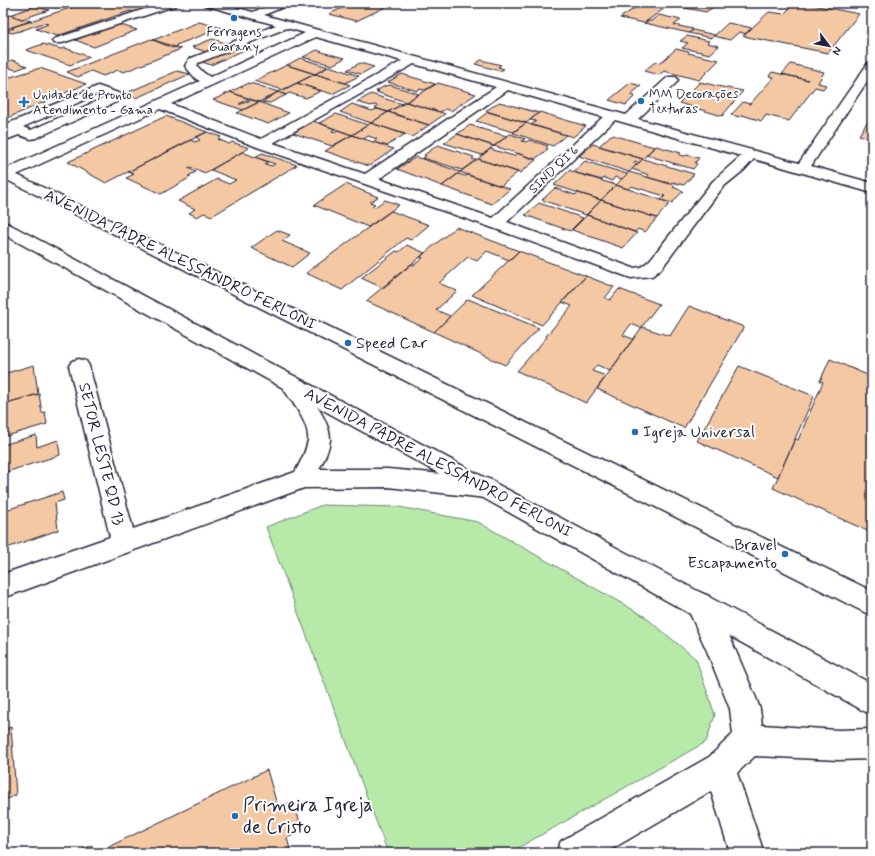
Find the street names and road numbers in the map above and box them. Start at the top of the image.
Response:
street label: SIND QI 6 [525,142,583,198]
street label: AVENIDA PADRE ALESSANDRO FERLONI [40,185,320,335]
street label: SETOR LESTE QD 13 [73,381,129,528]
street label: AVENIDA PADRE ALESSANDRO FERLONI [300,383,576,543]

